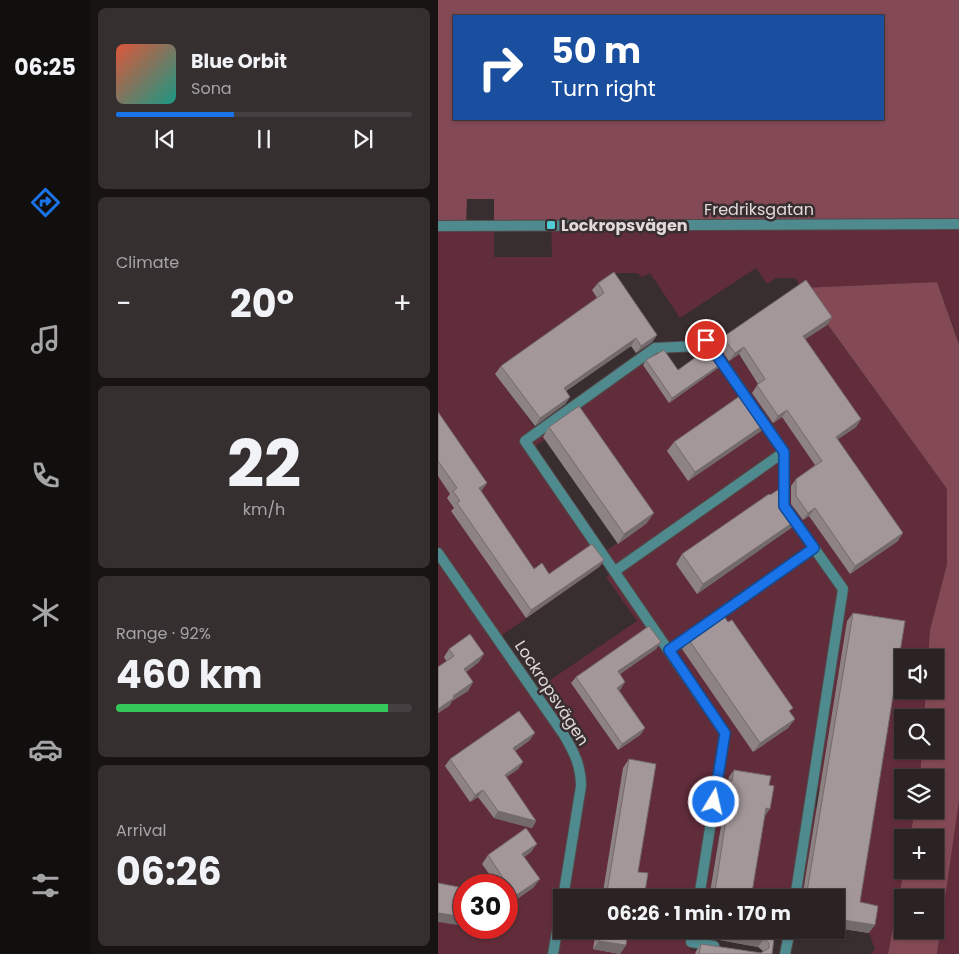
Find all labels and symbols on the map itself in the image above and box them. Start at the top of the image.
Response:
street label: Fredriksgatan [704,198,814,221]
place label: Lockropsvägen [561,214,688,237]
marker: Lockropsvägen [545,219,557,231]
pin [685,319,727,361]
street label: Lockropsvägen [509,636,595,750]
position arrow [687,775,739,827]
speed limit sign: 30 [453,874,518,939]

